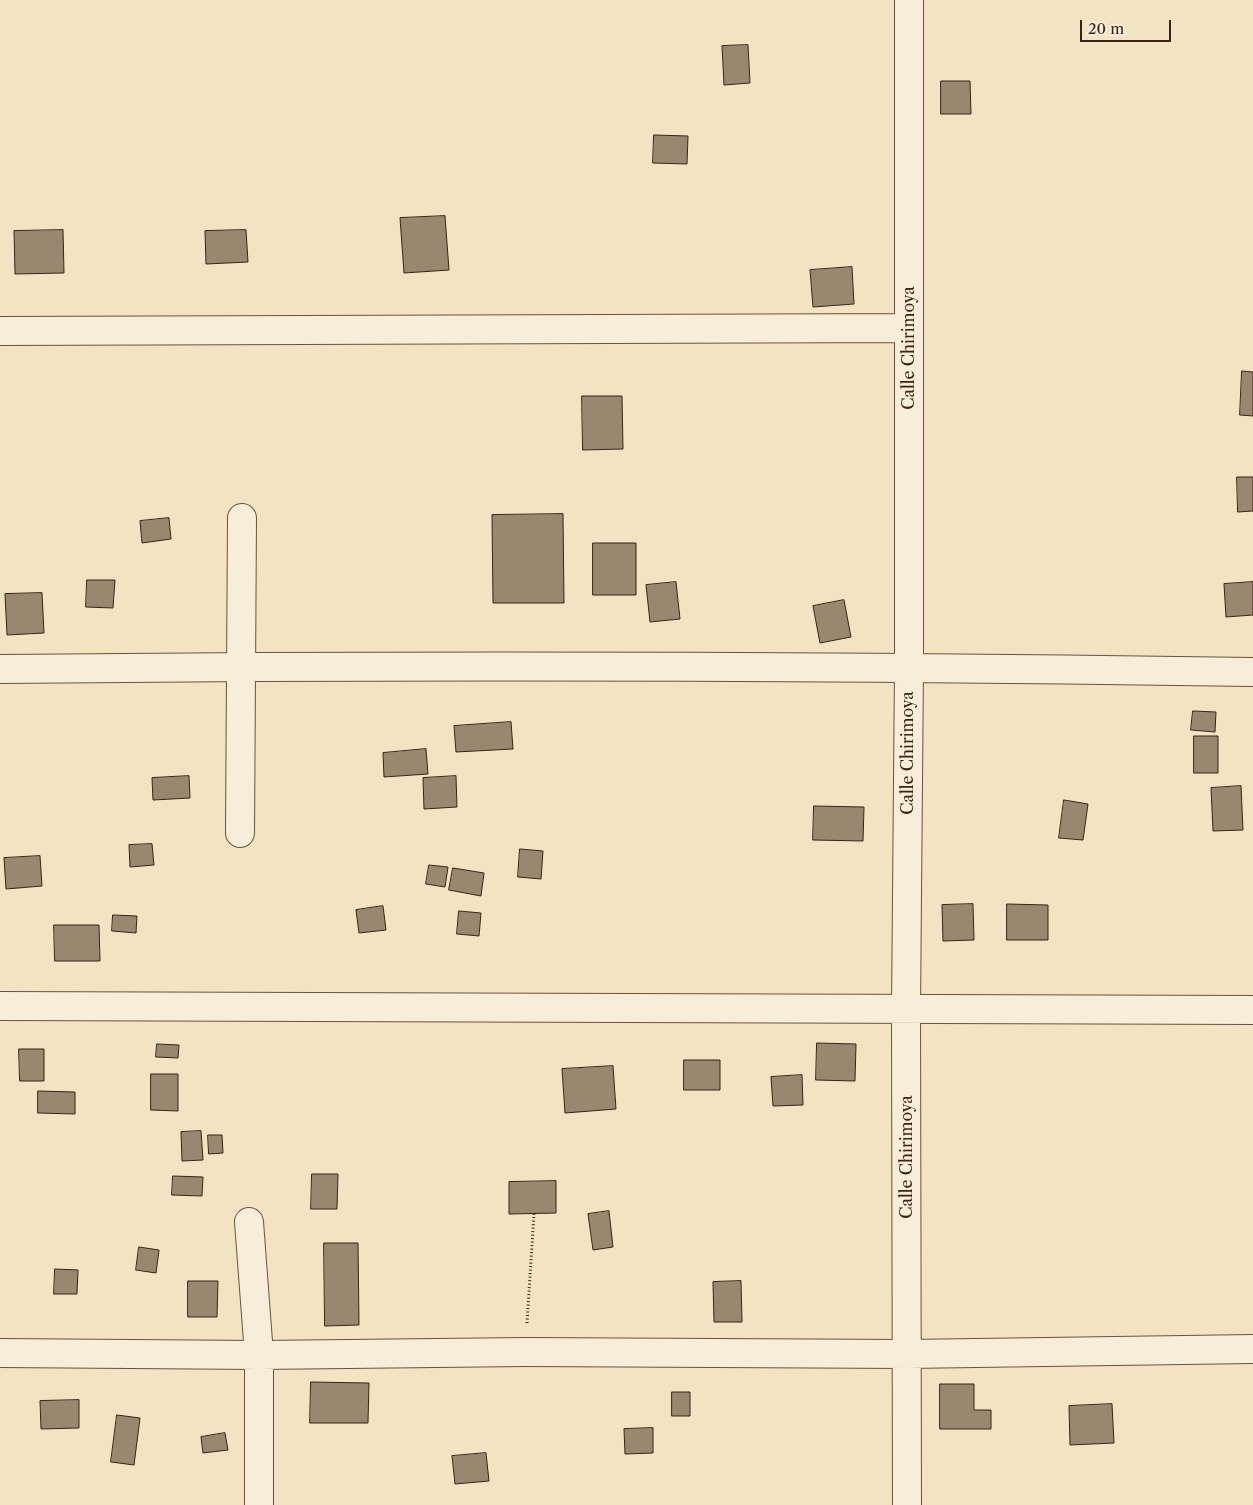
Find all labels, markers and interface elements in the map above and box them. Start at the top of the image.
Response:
scale bar [1083,10,1174,42]
text: 20 m [1088,19,1124,38]
street label: Calle Chirimoya [899,286,919,410]
street label: Calle Chirimoya [898,691,918,815]
street label: Calle Chirimoya [897,1095,917,1219]

